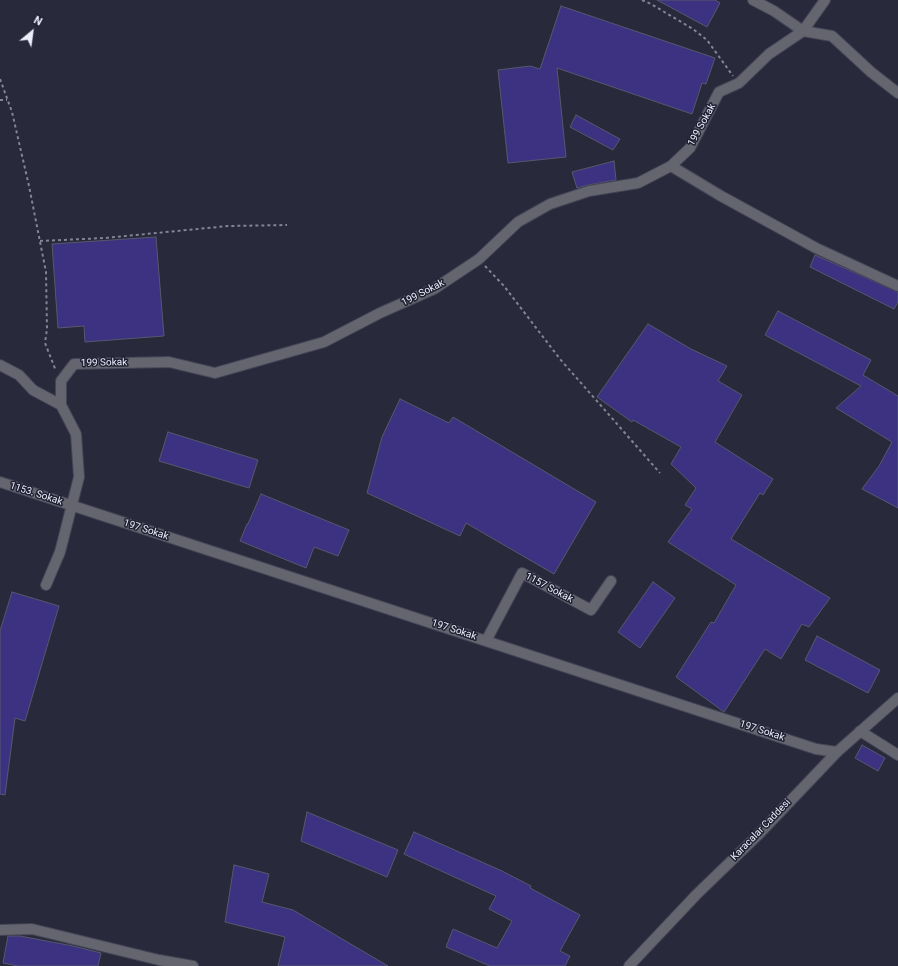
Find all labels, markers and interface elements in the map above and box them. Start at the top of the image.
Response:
north arrow [12,12,52,52]
text: N [32,13,45,29]
street label: 199 Sokak [685,102,719,148]
street label: 199 Sokak [400,277,446,309]
street label: 199 Sokak [81,357,127,369]
street label: 1153. Sokak [8,480,64,508]
street label: 197 Sokak [122,517,170,543]
street label: 1157 Sokak [523,570,575,606]
street label: 197 Sokak [430,617,478,643]
street label: 197 Sokak [738,718,786,744]
street label: Karacalar Caddesi [729,797,793,863]

